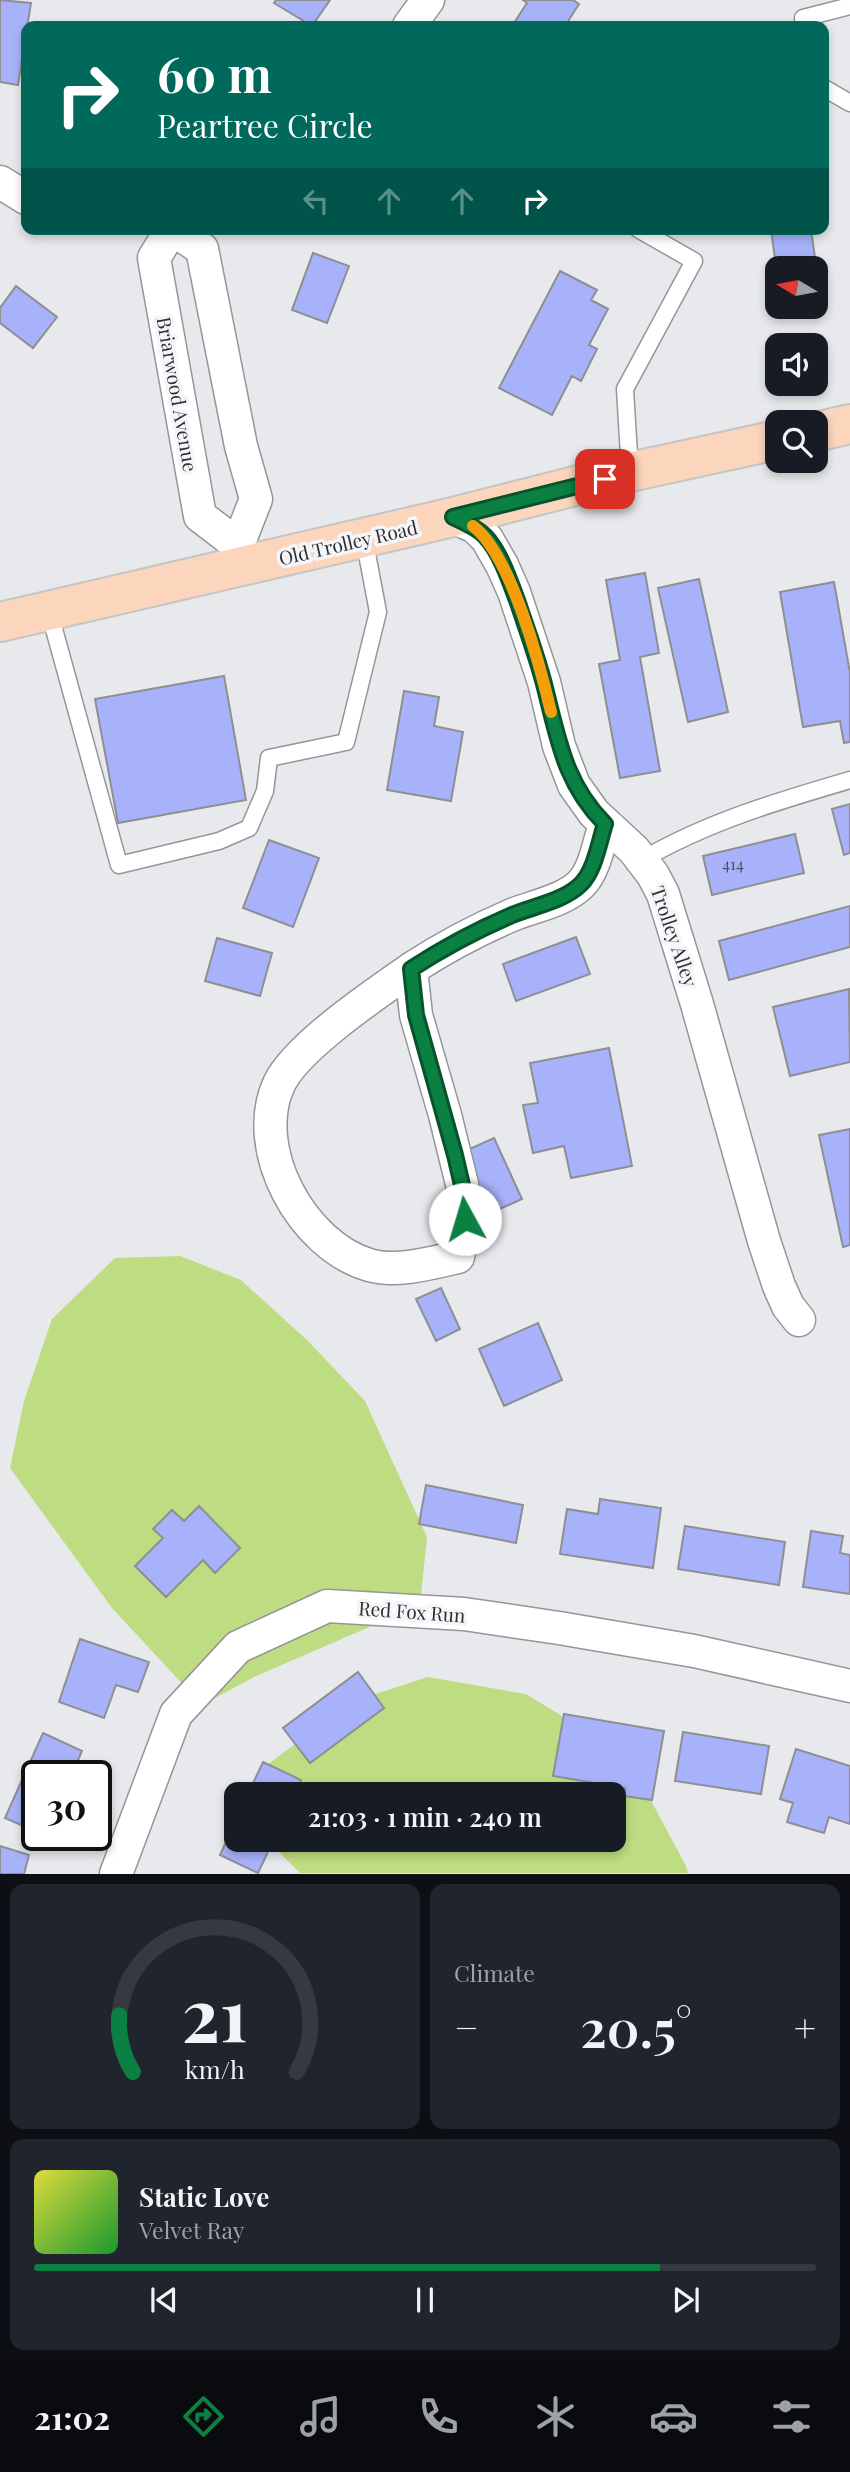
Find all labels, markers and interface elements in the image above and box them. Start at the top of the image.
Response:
text: 60 m [157,40,272,105]
icon: right [42,49,133,140]
text: Peartree Circle [157,103,373,146]
icon: left [297,182,335,220]
icon: ahead [370,182,408,220]
icon: ahead [443,182,481,220]
icon: right [516,182,554,220]
north arrow [765,256,828,318]
map controls [765,256,828,473]
street label: Briarwood Avenue [152,315,204,473]
button: sound [765,333,828,396]
button: search [765,410,828,473]
pin [575,449,635,509]
icon: arrive [586,460,624,498]
street label: Old Trolley Road [276,513,420,571]
house number: 414 [722,853,744,874]
street label: Trolley Alley [646,882,705,990]
position arrow [428,1182,502,1256]
street label: Red Fox Run [358,1594,467,1628]
speed limit sign: 30 [21,1760,112,1851]
text: 21:03 · 1 min · 240 m [308,1799,542,1834]
text: Climate [454,1957,535,1988]
text: 21 [182,1964,248,2061]
text: 20.5° [580,1992,692,2061]
text: − [454,2001,479,2052]
text: + [794,2001,816,2052]
text: km/h [185,2052,245,2085]
text: Static Love [139,2179,269,2214]
text: Velvet Ray [139,2214,244,2245]
icon: previous [145,2281,183,2319]
icon: pause [406,2281,444,2319]
icon: next [667,2281,705,2319]
icon: directions [179,2392,228,2441]
icon: music [296,2392,345,2441]
icon: phone [414,2392,463,2441]
icon: climate [531,2392,580,2441]
icon: car [649,2392,698,2441]
icon: filters [767,2392,816,2441]
text: 21:02 [34,2395,110,2438]

